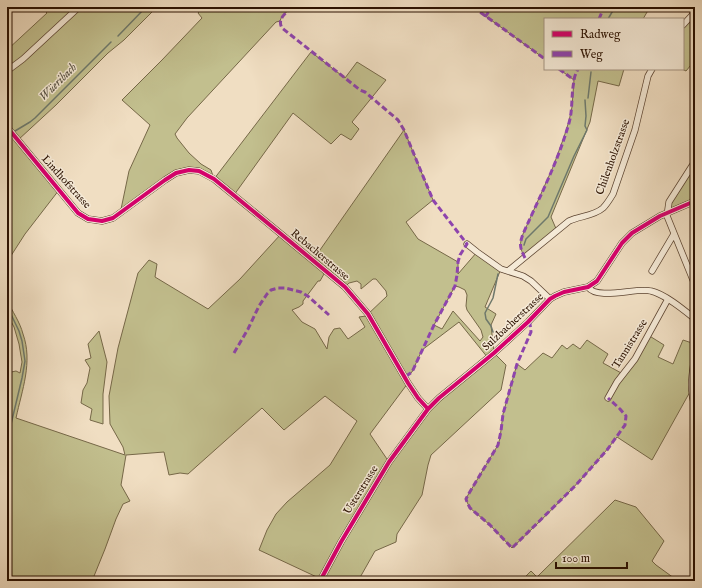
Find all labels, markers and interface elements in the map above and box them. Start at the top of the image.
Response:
legend [544,18,684,70]
text: Radweg [580,27,621,42]
text: Weg [580,47,603,62]
water label: Wüeribach [36,60,80,104]
street label: Chilenholzstrasse [593,117,633,197]
street label: Lindhofstrasse [38,152,94,212]
street label: Rebacherstrasse [288,226,352,284]
street label: Sulzbacherstrasse [479,290,547,354]
street label: Tannistrasse [609,317,651,371]
street label: Usterstrasse [340,463,382,517]
scale bar [556,544,627,570]
text: 100 m [562,551,590,566]

